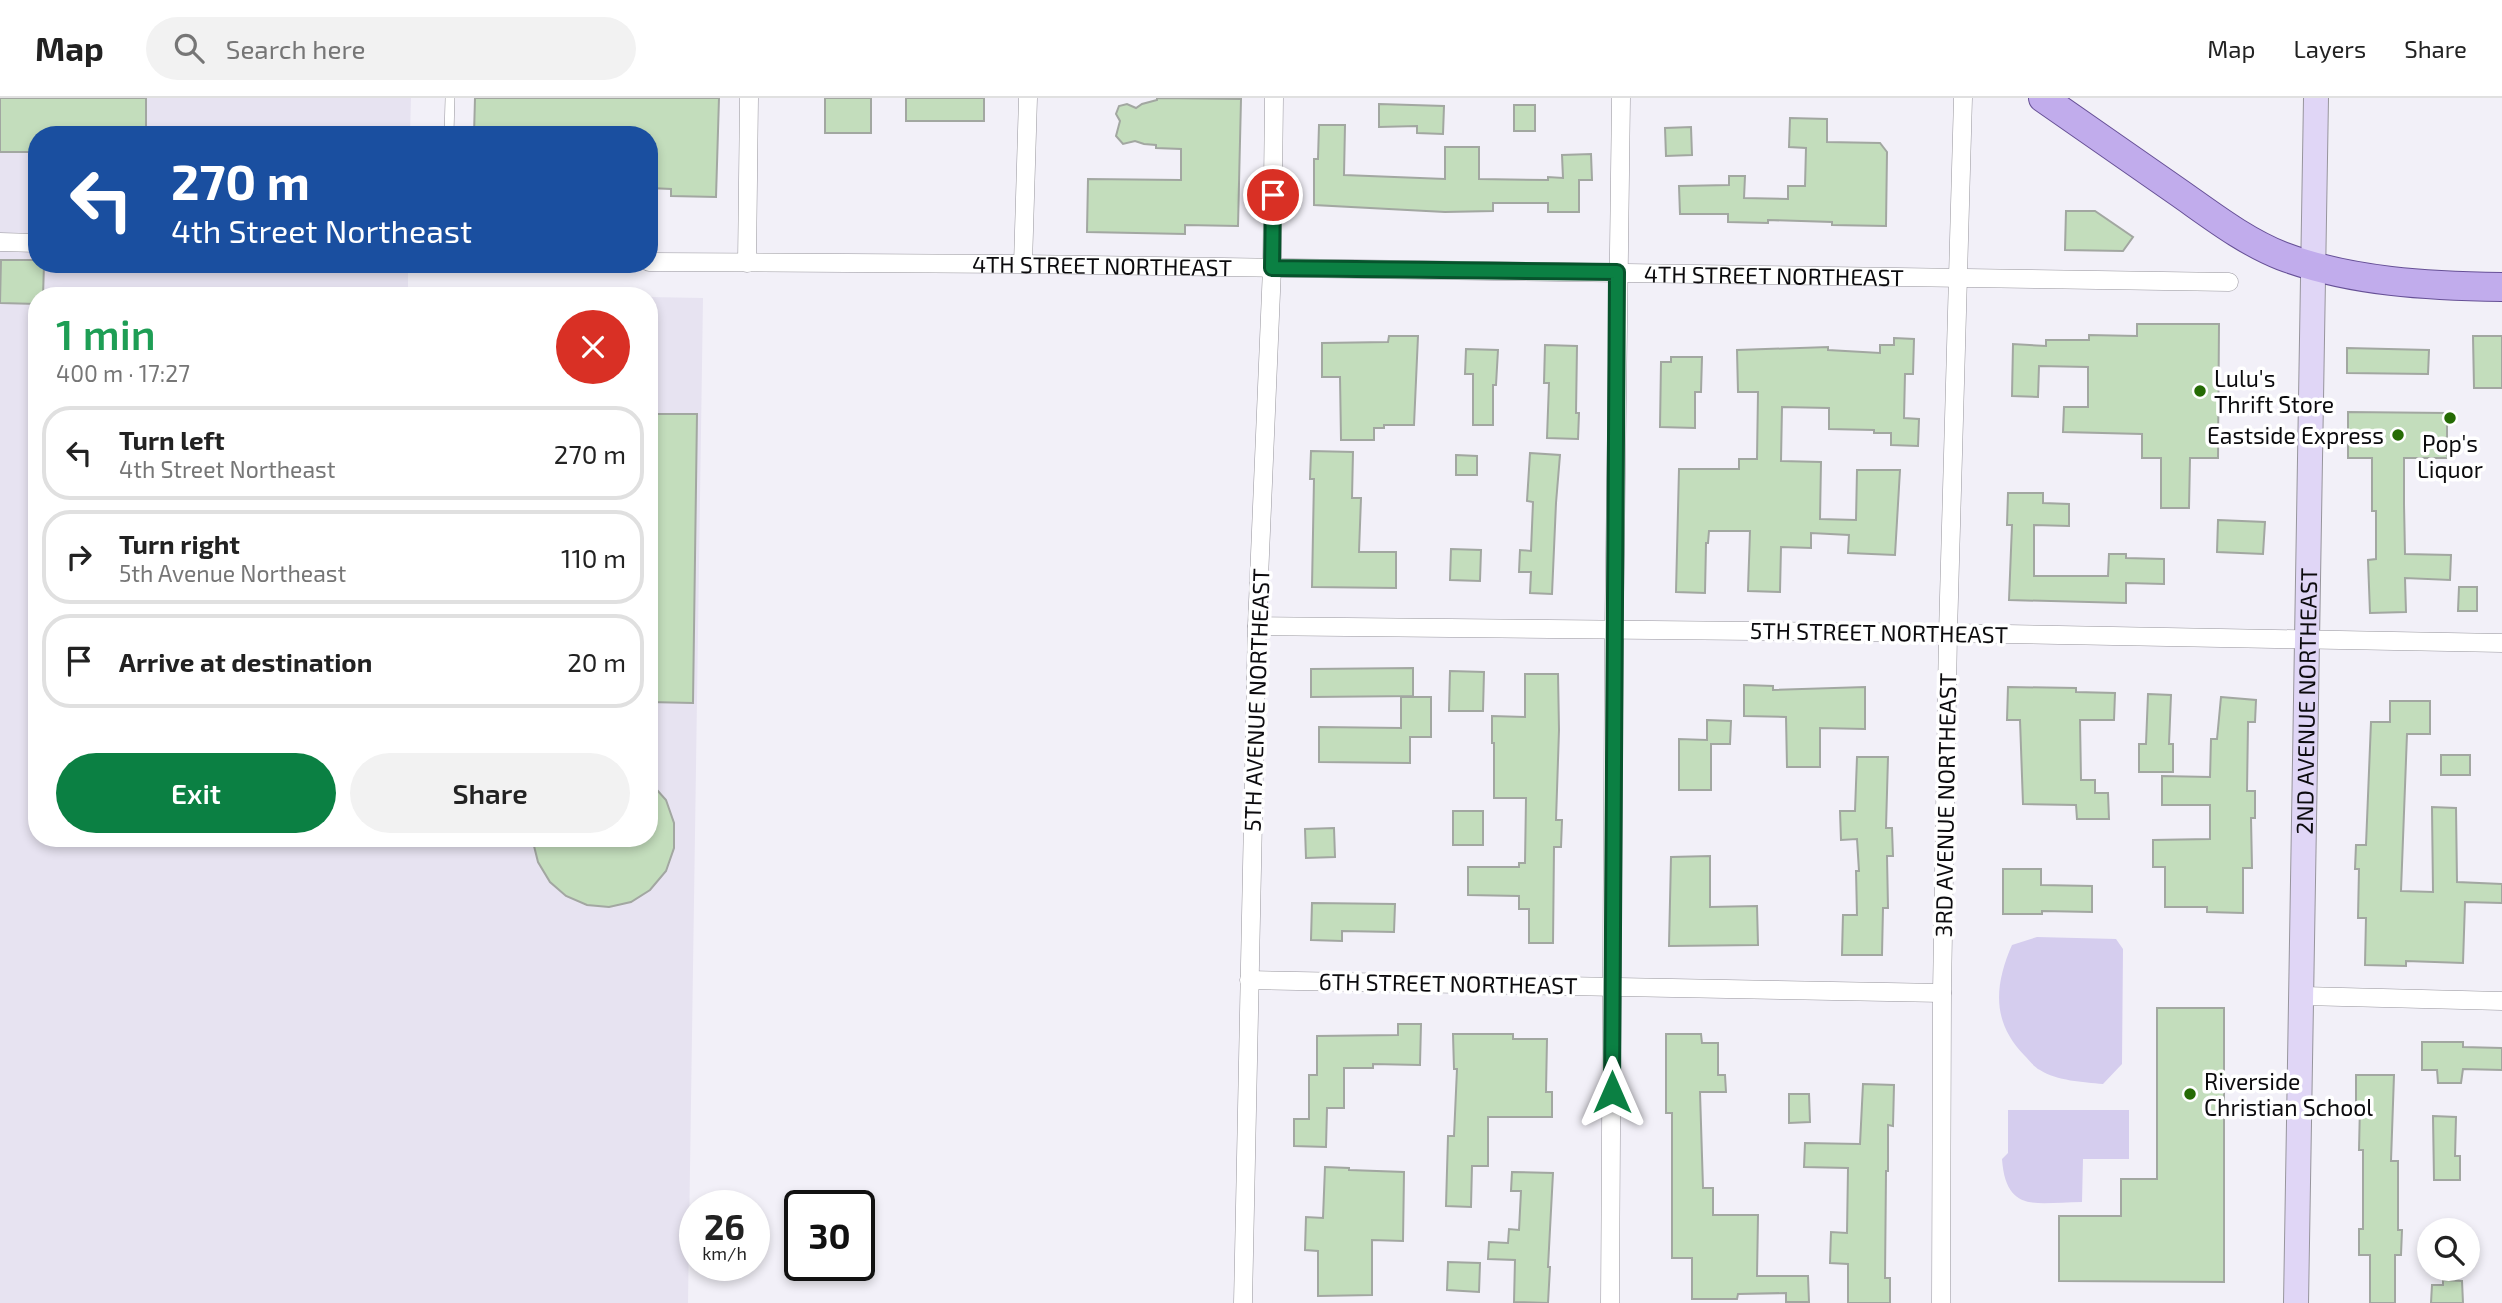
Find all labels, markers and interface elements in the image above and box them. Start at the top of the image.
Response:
search box [146,17,636,80]
text: Map [35,28,104,68]
icon: search [170,29,208,67]
text: Search here [226,33,365,64]
text: Map [2207,34,2255,63]
text: Layers [2293,34,2366,63]
text: Share [2404,34,2467,63]
text: 270 m [171,151,310,210]
icon: left [56,154,147,245]
pin [1243,165,1303,225]
icon: arrive [1254,176,1292,214]
text: 4th Street Northeast [171,211,472,249]
street label: 4TH STREET NORTHEAST [972,250,1232,281]
street label: 4TH STREET NORTHEAST [1644,259,1904,291]
text: 1 min [56,308,156,358]
button: close [556,310,630,384]
text: 400 m · 17:27 [56,359,190,387]
place label: Lulu's Thrift Store [2214,364,2334,418]
marker: Lulu's Thrift Store [2192,383,2208,399]
marker: Pop's Liquor [2442,410,2458,426]
place label: Eastside Express [2207,421,2384,449]
text: Turn left [119,424,225,455]
marker: Eastside Express [2390,427,2406,443]
place label: Pop's Liquor [2417,429,2483,483]
icon: left [60,434,98,472]
text: 270 m [554,438,626,469]
text: 4th Street Northeast [119,455,336,483]
text: Turn right [119,528,240,559]
icon: right [60,538,98,576]
text: 110 m [561,542,626,573]
text: 5th Avenue Northeast [119,559,346,587]
street label: 2ND AVENUE NORTHEAST [2290,567,2322,835]
street label: 5TH AVENUE NORTHEAST [1237,568,1275,832]
street label: 5TH STREET NORTHEAST [1750,616,2008,648]
icon: arrive [60,642,98,680]
text: Arrive at destination [119,646,372,677]
text: 20 m [567,646,626,677]
street label: 3RD AVENUE NORTHEAST [1929,673,1961,937]
button: Exit [56,753,336,833]
button: Share [350,753,630,833]
street label: 6TH STREET NORTHEAST [1318,967,1578,999]
position arrow [1575,1055,1649,1129]
place label: Riverside Christian School [2204,1067,2373,1121]
marker: Riverside Christian School [2182,1086,2198,1102]
speed limit sign: 30 [784,1190,875,1281]
text: 26 [704,1205,745,1247]
map controls [2417,1218,2480,1281]
button: search [2417,1218,2480,1281]
text: km/h [702,1242,747,1264]

